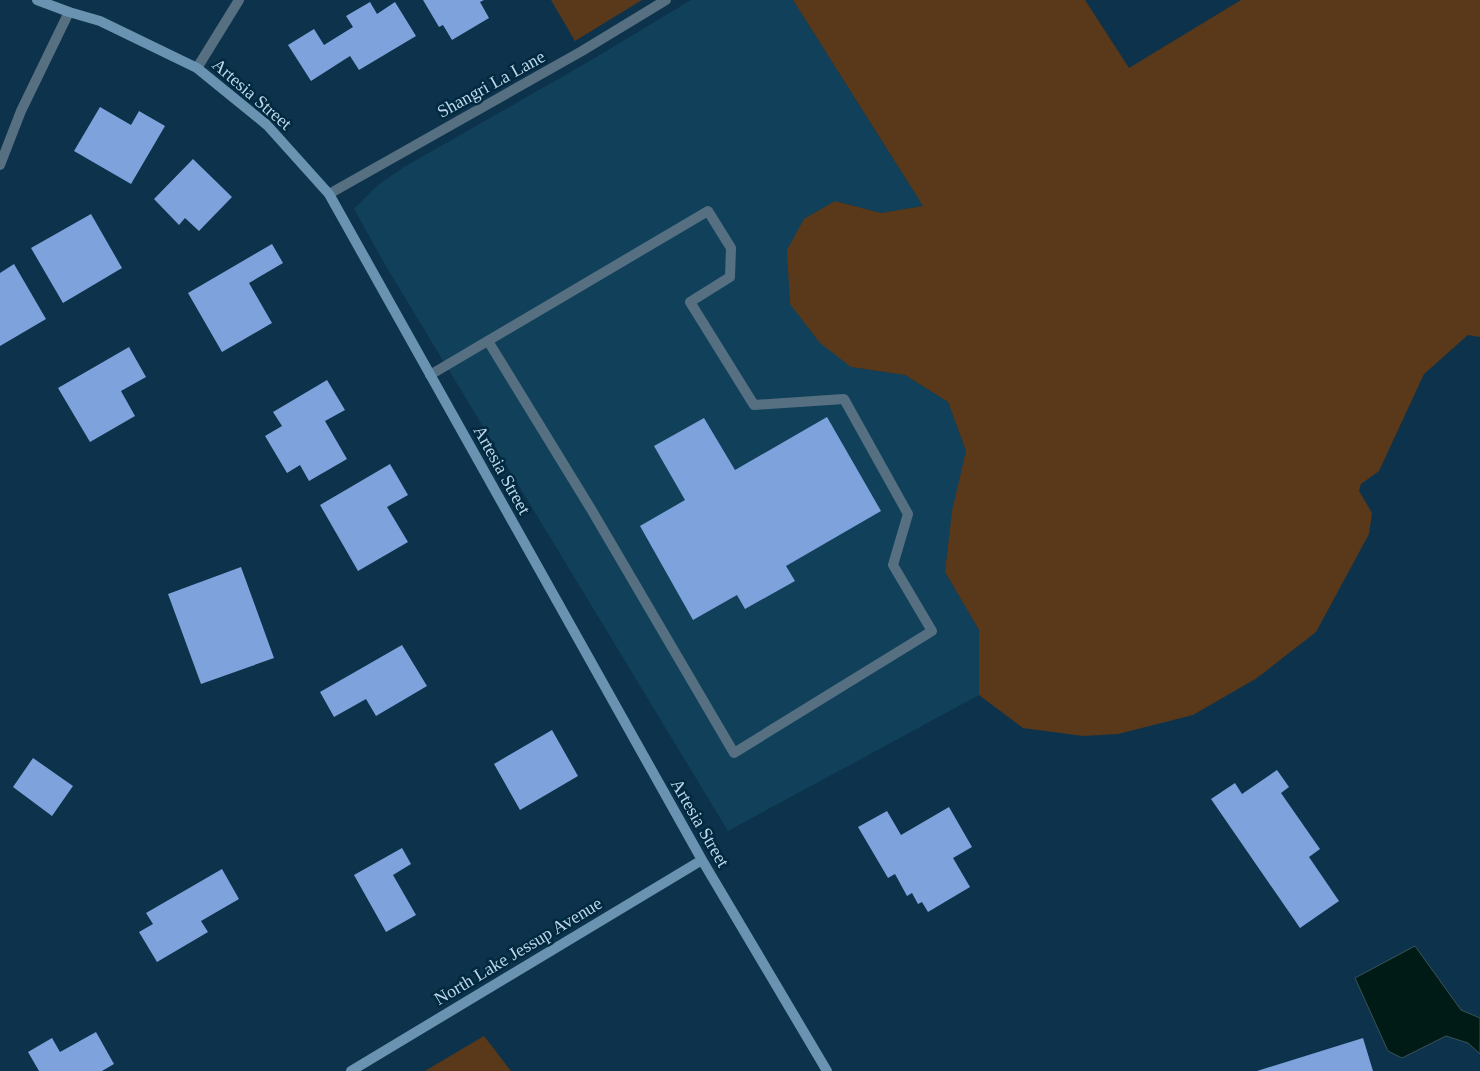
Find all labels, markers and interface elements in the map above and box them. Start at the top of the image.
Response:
street label: Shangri La Lane [434,46,548,122]
street label: Artesia Street [208,54,296,134]
street label: Artesia Street [469,422,535,518]
street label: Artesia Street [667,775,733,871]
street label: North Lake Jessup Avenue [431,893,605,1009]

